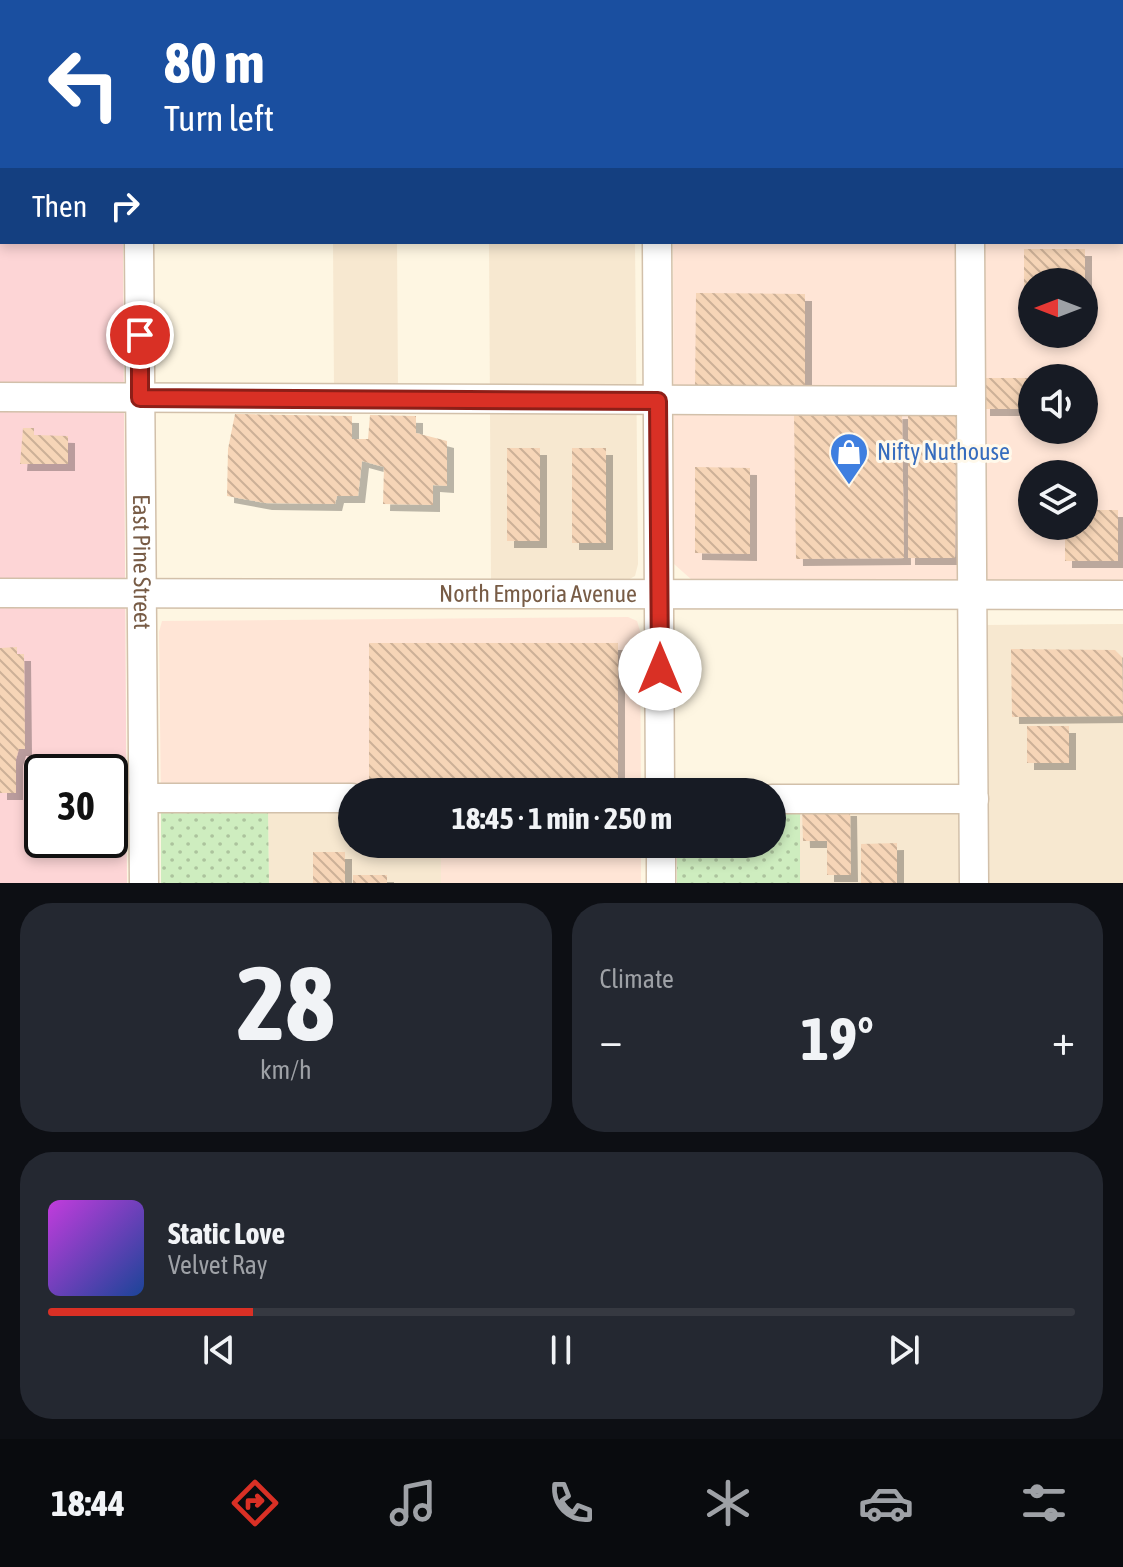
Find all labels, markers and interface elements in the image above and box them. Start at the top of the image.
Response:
text: 80 m [164,31,265,95]
icon: left [32,32,136,136]
text: Turn left [164,97,274,139]
icon: right [103,184,147,228]
text: Then [32,189,87,223]
north arrow [1018,268,1098,348]
map controls [1018,268,1098,540]
pin [106,301,174,369]
icon: arrive [118,313,162,357]
button: sound [1018,364,1098,444]
shop icon: Nifty Nuthouse [828,431,870,486]
place label: Nifty Nuthouse [877,438,1010,465]
button: layers [1018,460,1098,540]
street label: East Pine Street [128,494,156,630]
street label: North Emporia Avenue [439,580,637,607]
position arrow [618,627,702,711]
speed limit sign: 30 [24,754,128,858]
text: 18:45 · 1 min · 250 m [452,801,672,835]
text: 28 [237,943,335,1062]
text: Climate [600,964,674,994]
text: 19° [801,1004,874,1073]
text: − [600,1014,622,1064]
text: + [1052,1014,1075,1064]
text: km/h [260,1055,312,1085]
text: Static Love [168,1216,285,1250]
text: Velvet Ray [168,1250,268,1280]
icon: previous [197,1328,241,1372]
icon: pause [539,1328,583,1372]
icon: next [882,1328,926,1372]
icon: directions [227,1475,283,1531]
icon: music [385,1475,441,1531]
icon: phone [543,1475,599,1531]
icon: climate [700,1475,756,1531]
icon: car [858,1475,914,1531]
icon: filters [1016,1475,1072,1531]
text: 18:44 [51,1482,125,1524]

